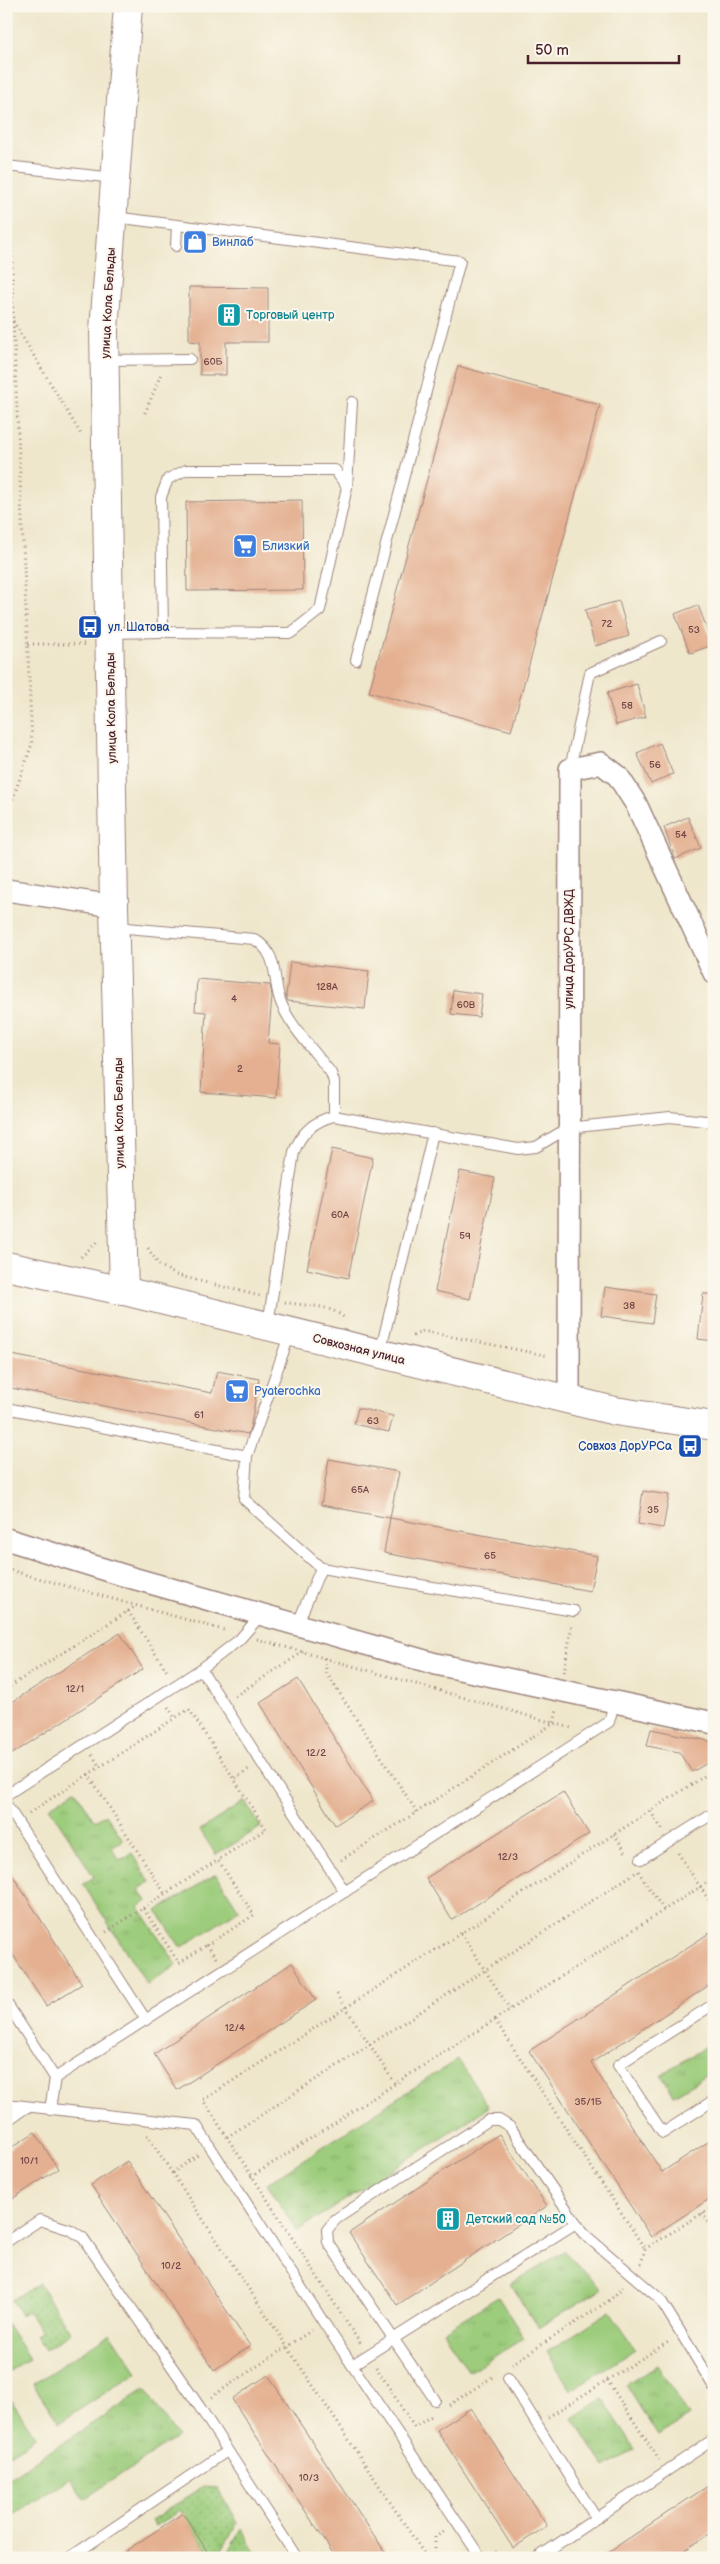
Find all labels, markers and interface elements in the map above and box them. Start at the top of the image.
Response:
scale bar [528,32,679,64]
text: 50 m [535,41,569,60]
shop icon: Винлаб [182,229,208,255]
place label: Винлаб [212,235,254,250]
street label: улица Кола Бельды [98,247,119,359]
building icon: Торговый центр [216,302,242,328]
place label: Торговый центр [246,308,335,323]
house number: 60Б [204,356,223,368]
supermarket icon: Близкий [232,533,258,559]
place label: Близкий [262,539,310,554]
bus stop icon: ул. Шатова [77,614,103,640]
house number: 72 [602,618,613,630]
place label: ул. Шатова [108,620,170,635]
house number: 53 [688,624,700,636]
street label: улица Кола Бельды [103,652,120,764]
house number: 58 [621,700,633,712]
house number: 56 [649,759,661,771]
house number: 54 [675,829,687,841]
street label: улица ДорУРС ДВЖД [562,889,577,1009]
house number: 128А [316,981,339,993]
house number: 4 [231,993,237,1005]
house number: 60В [457,999,476,1011]
street label: улица Кола Бельды [111,1057,128,1169]
house number: 2 [237,1063,243,1075]
house number: 60А [331,1209,350,1221]
house number: 59 [459,1230,471,1242]
house number: 38 [623,1300,635,1312]
street label: Совхозная улица [311,1331,407,1368]
supermarket icon: Pyaterochka [224,1378,250,1404]
place label: Pyaterochka [254,1384,321,1399]
house number: 61 [194,1409,204,1421]
house number: 63 [367,1415,379,1427]
bus stop icon: Совхоз ДорУPCа [677,1433,703,1459]
place label: Совхоз ДорУPCа [578,1439,672,1454]
house number: 65А [351,1484,370,1496]
house number: 35 [647,1504,659,1516]
house number: 65 [484,1550,496,1562]
house number: 12/1 [66,1683,84,1695]
house number: 12/2 [306,1747,326,1759]
house number: 12/3 [498,1851,518,1863]
house number: 12/4 [225,2022,245,2034]
house number: 35/1Б [574,2096,602,2108]
house number: 10/1 [20,2155,38,2167]
building icon: Детский сад №50 [435,2206,461,2232]
place label: Детский сад №50 [466,2212,566,2227]
house number: 10/2 [161,2260,181,2272]
house number: 10/3 [299,2472,319,2484]

